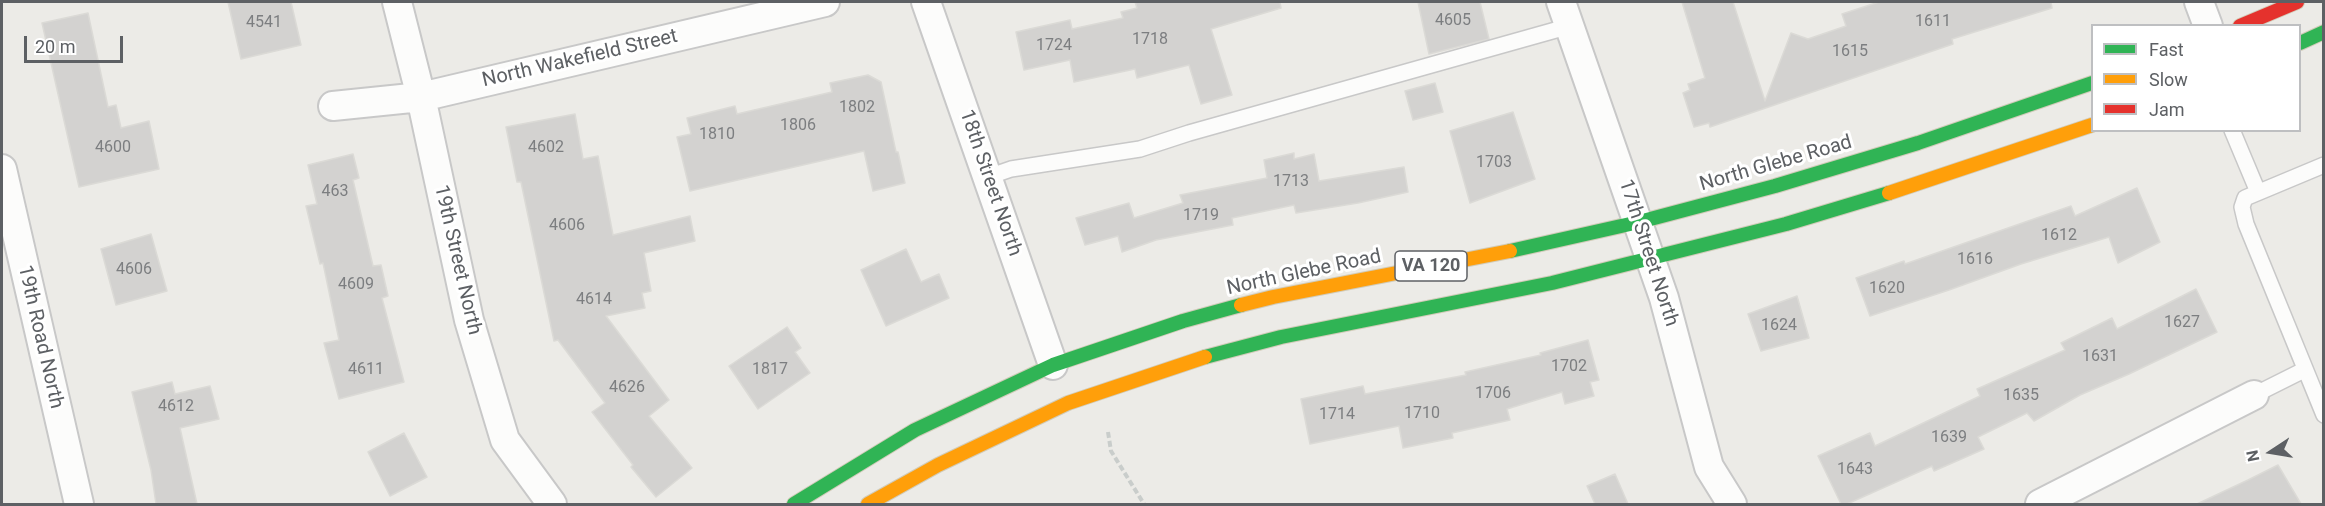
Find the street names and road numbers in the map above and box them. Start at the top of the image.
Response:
street label: North Wakefield Street [480,25,680,93]
street label: 18th Street North [954,107,1026,259]
street label: North Glebe Road [1697,131,1855,197]
street label: 17th Street North [1613,176,1683,330]
street label: 19th Street North [428,183,486,337]
street label: North Glebe Road [1225,245,1383,301]
road number: VA 120 [1395,251,1467,281]
street label: 19th Road North [12,263,68,411]

